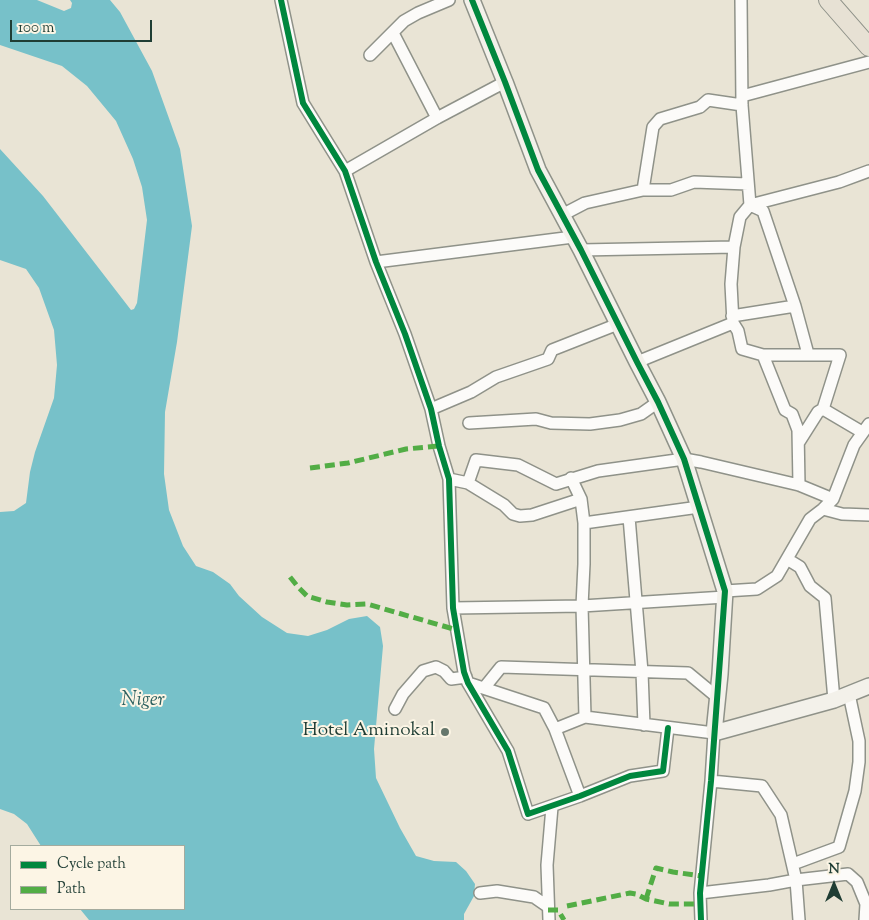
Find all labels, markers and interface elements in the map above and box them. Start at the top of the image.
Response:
scale bar [12,10,155,42]
text: 100 m [18,18,54,39]
water label: Niger [121,690,165,714]
place label: Hotel Aminokal [303,721,435,743]
marker: Hotel Aminokal [439,726,451,738]
legend [10,845,185,910]
text: Cycle path [57,854,126,875]
north arrow [809,860,859,910]
text: N [828,860,840,880]
text: Path [57,879,86,900]

